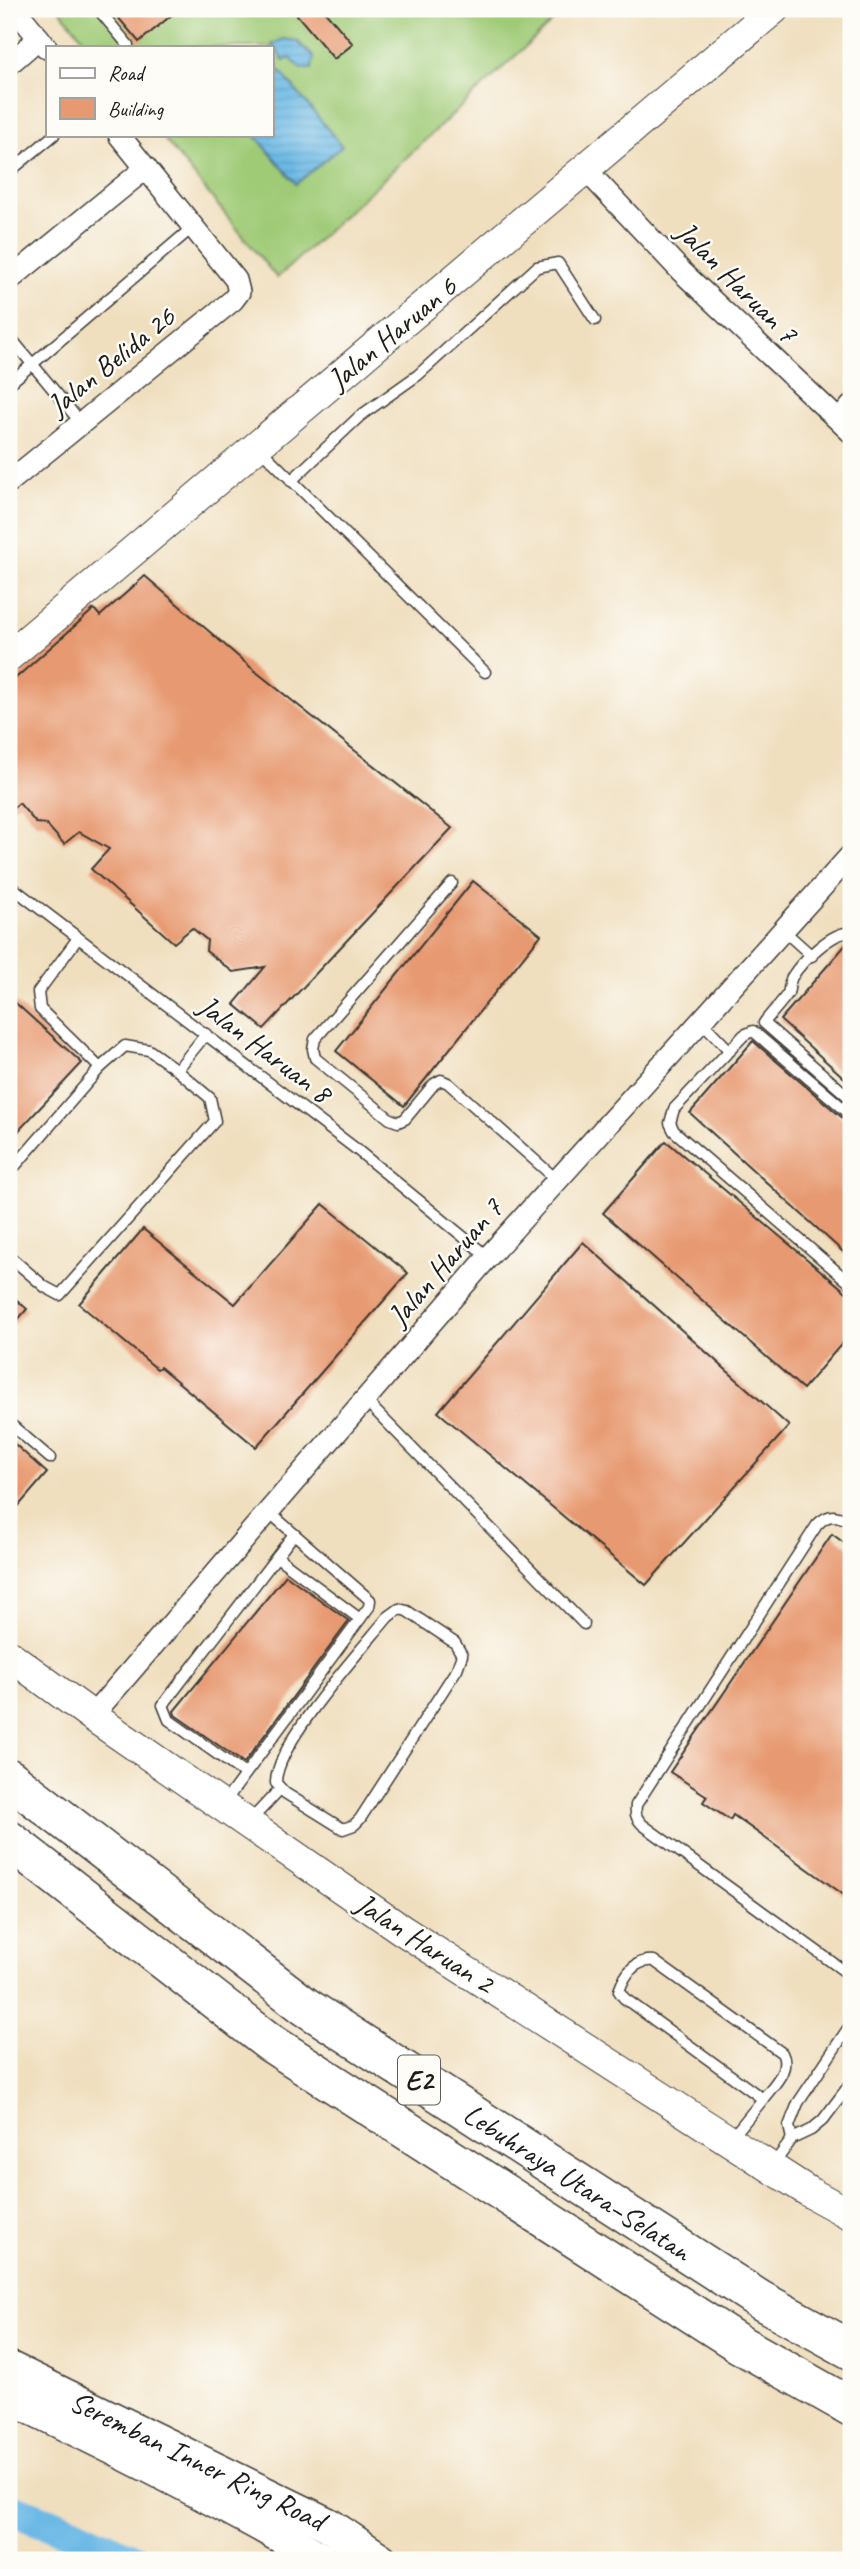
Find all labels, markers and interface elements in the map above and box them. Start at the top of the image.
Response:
legend [46,46,273,136]
text: Road [108,60,147,86]
text: Building [108,96,165,122]
street label: Jalan Haruan 7 [667,212,807,352]
street label: Jalan Haruan 6 [318,267,466,399]
street label: Jalan Belida 26 [38,297,184,425]
street label: Jalan Haruan 8 [189,985,341,1113]
street label: Jalan Haruan 7 [378,1189,512,1335]
street label: Jalan Haruan 2 [347,1883,503,2003]
road number: E2 [398,2056,440,2104]
street label: Lebuhraya Utara–Selatan [456,2095,700,2270]
street label: Seremban Inner Ring Road [64,2382,335,2541]

